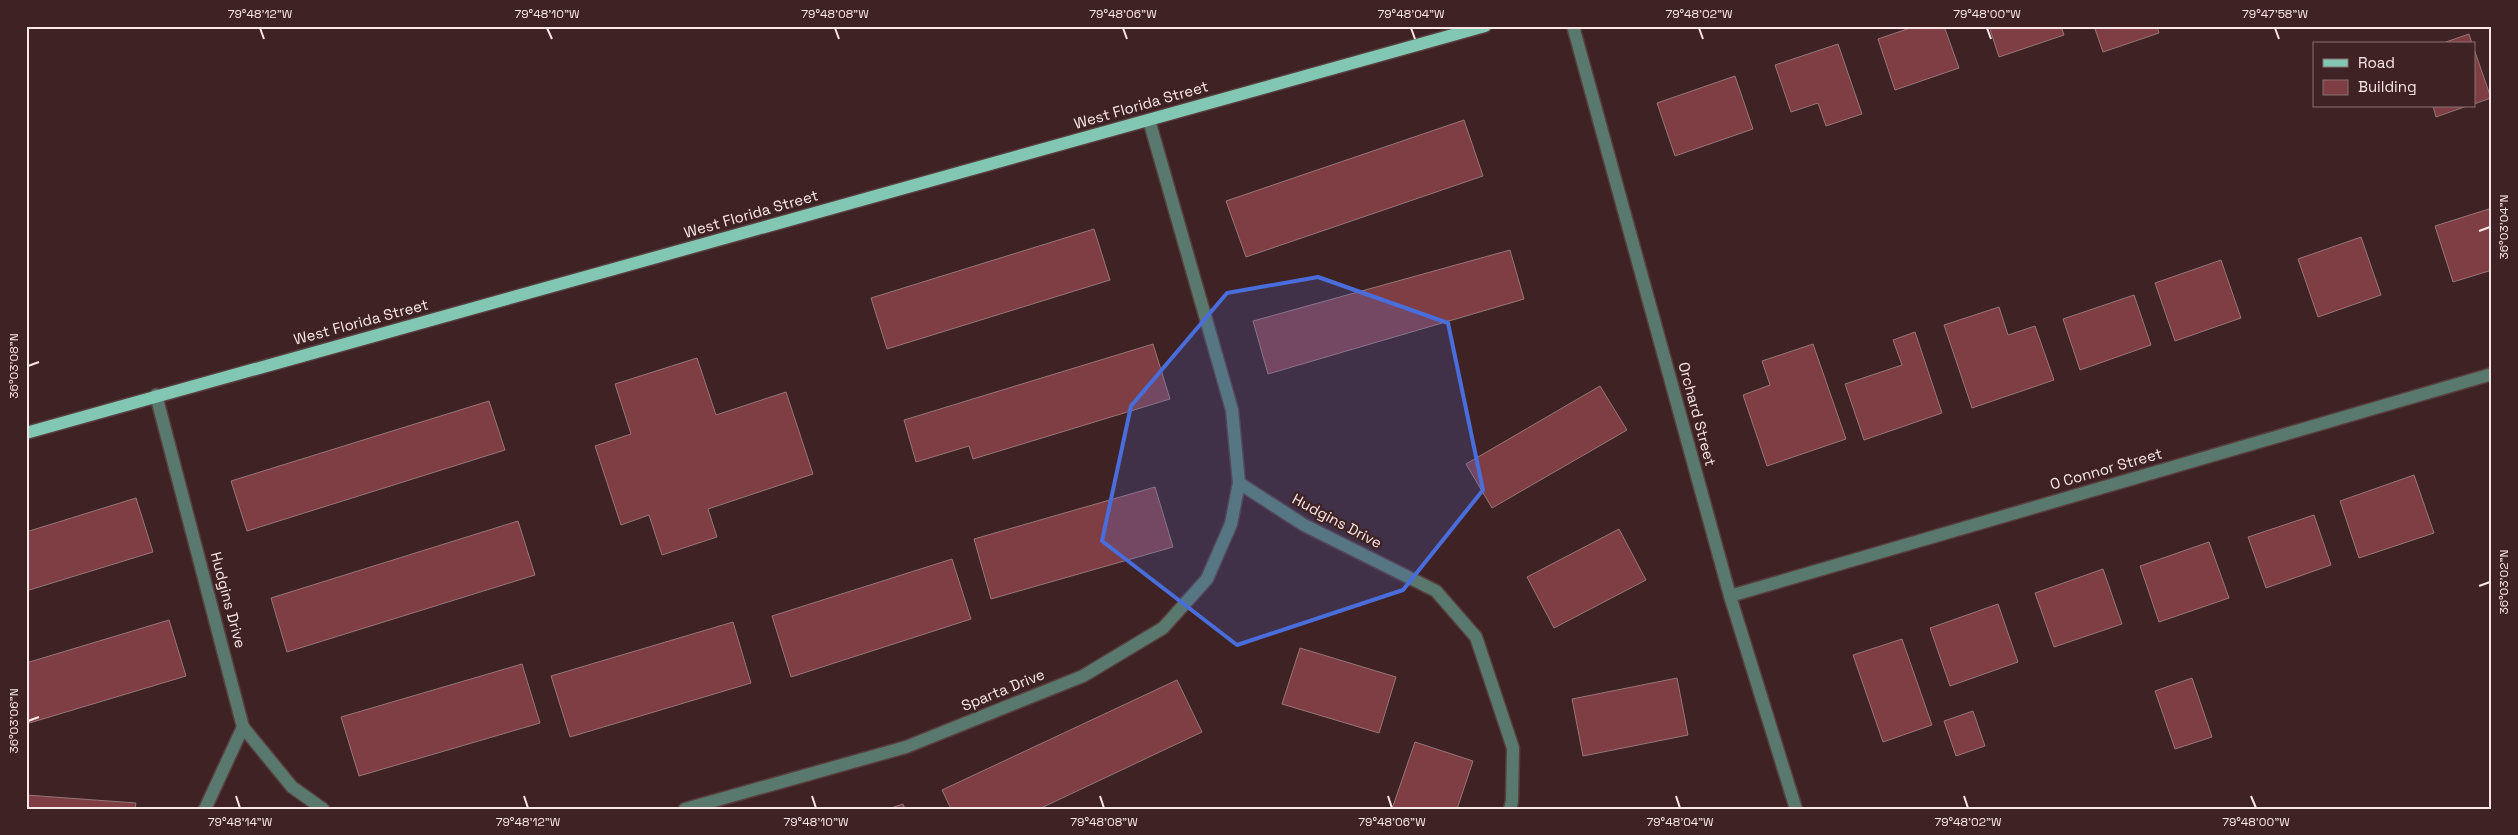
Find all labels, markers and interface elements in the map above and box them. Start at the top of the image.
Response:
text: 79°48'12"W [228,6,293,22]
text: 79°48'10"W [515,6,580,22]
text: 79°48'08"W [801,6,869,22]
text: 79°48'06"W [1089,6,1157,22]
text: 79°48'04"W [1377,6,1445,22]
text: 79°48'02"W [1665,6,1733,22]
text: 79°48'00"W [1953,6,2021,22]
text: 79°47'58"W [2242,6,2308,22]
legend [2313,42,2476,108]
text: Road [2358,53,2395,72]
street label: West Florida Street [1072,76,1210,133]
text: Building [2358,77,2417,96]
street label: West Florida Street [682,185,820,242]
text: 36°03'04"N [2496,195,2512,259]
street label: West Florida Street [291,294,430,349]
text: 36°03'08"N [6,333,22,399]
street label: Orchard Street [1674,360,1721,468]
street label: O Connor Street [2048,443,2164,494]
street label: Hudgins Drive [1289,489,1385,552]
text: 36°03'02"N [2496,549,2512,615]
street label: Hudgins Drive [207,550,250,650]
street label: Sparta Drive [958,664,1047,715]
text: 36°03'06"N [6,688,22,754]
text: 79°48'14"W [208,814,273,830]
text: 79°48'12"W [496,814,561,830]
text: 79°48'10"W [784,814,849,830]
text: 79°48'08"W [1070,814,1138,830]
text: 79°48'06"W [1358,814,1426,830]
text: 79°48'04"W [1646,814,1714,830]
text: 79°48'02"W [1934,814,2002,830]
text: 79°48'00"W [2222,814,2290,830]

